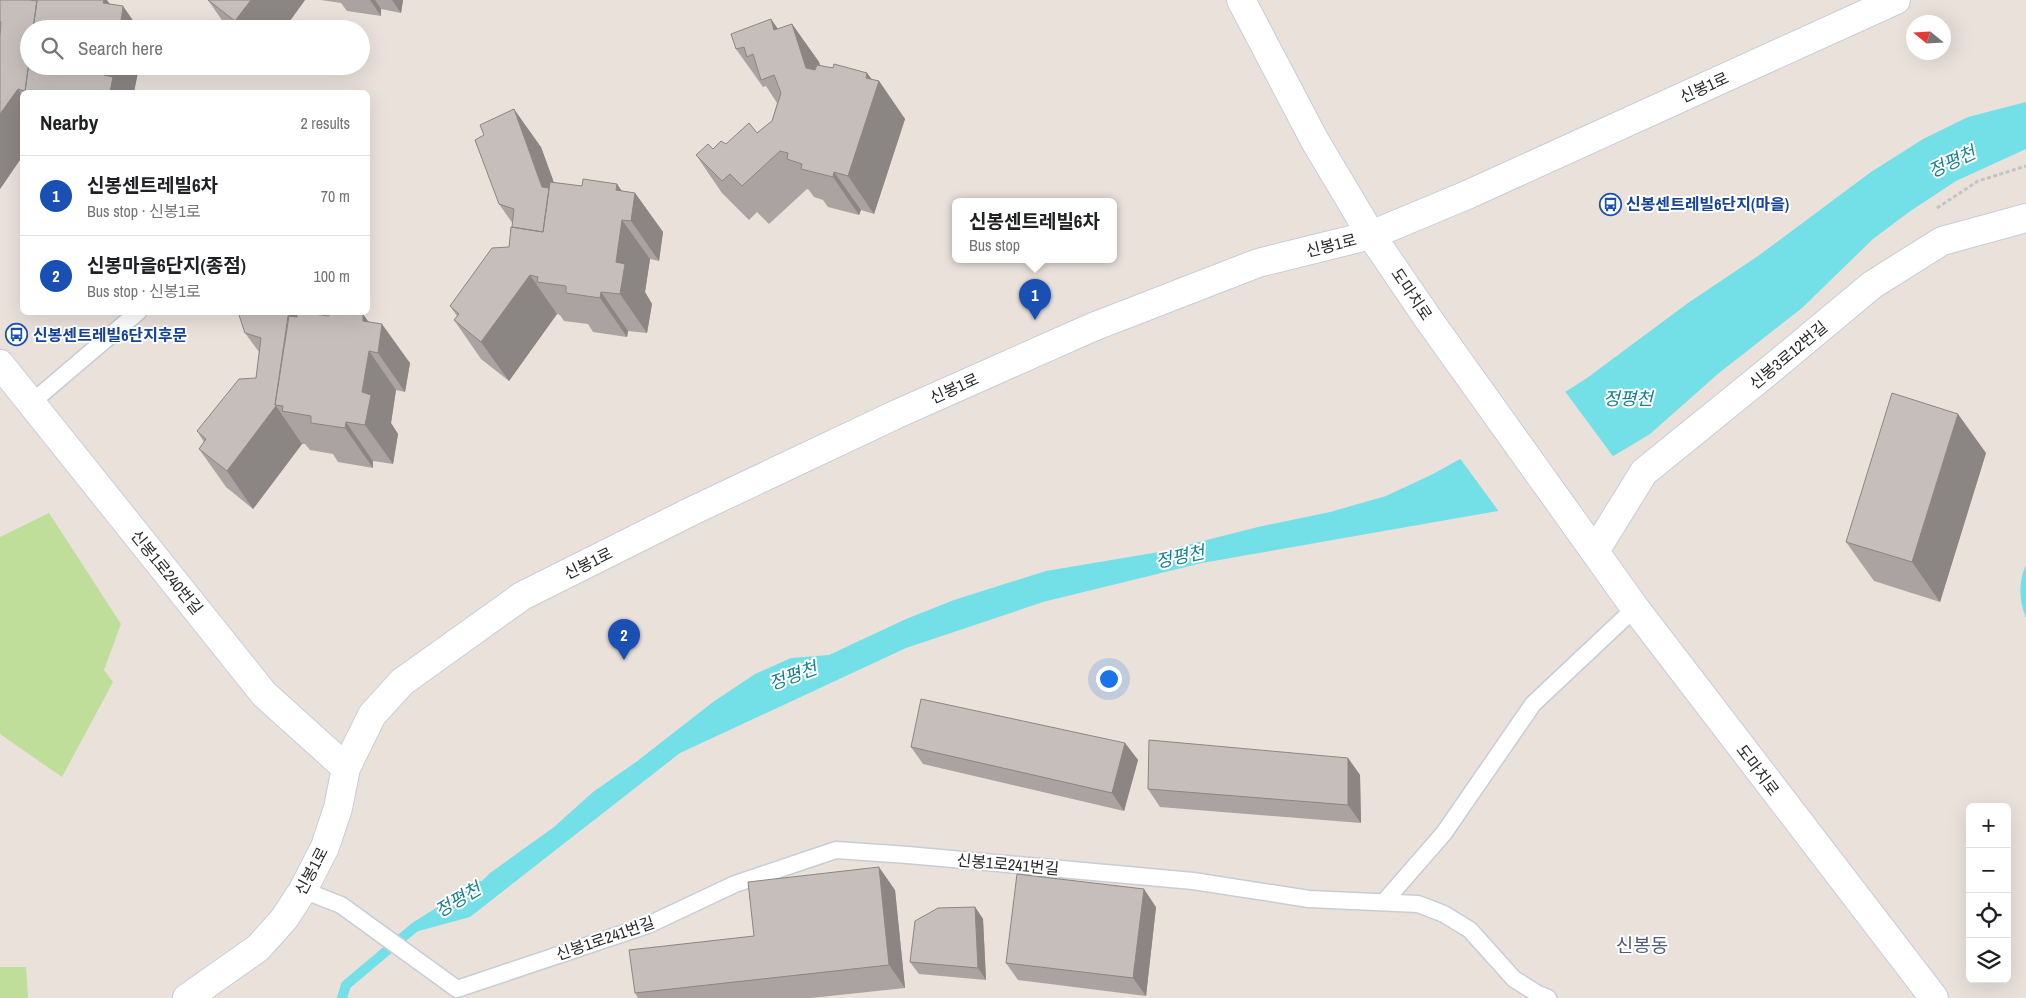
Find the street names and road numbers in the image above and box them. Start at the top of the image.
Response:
street label: 신봉1로 [1676,66,1732,108]
street label: 신봉1로 [1303,228,1359,262]
street label: 도마치로 [1386,263,1438,325]
street label: 신봉3로12번길 [1744,316,1832,394]
street label: 신봉1로 [926,367,982,409]
street label: 신봉1로240번길 [126,525,208,619]
street label: 신봉1로 [560,542,616,584]
street label: 도마치로 [1731,740,1785,800]
street label: 신봉1로 [289,843,333,899]
street label: 신봉1로241번길 [956,849,1060,879]
street label: 신봉1로241번길 [553,911,657,965]

